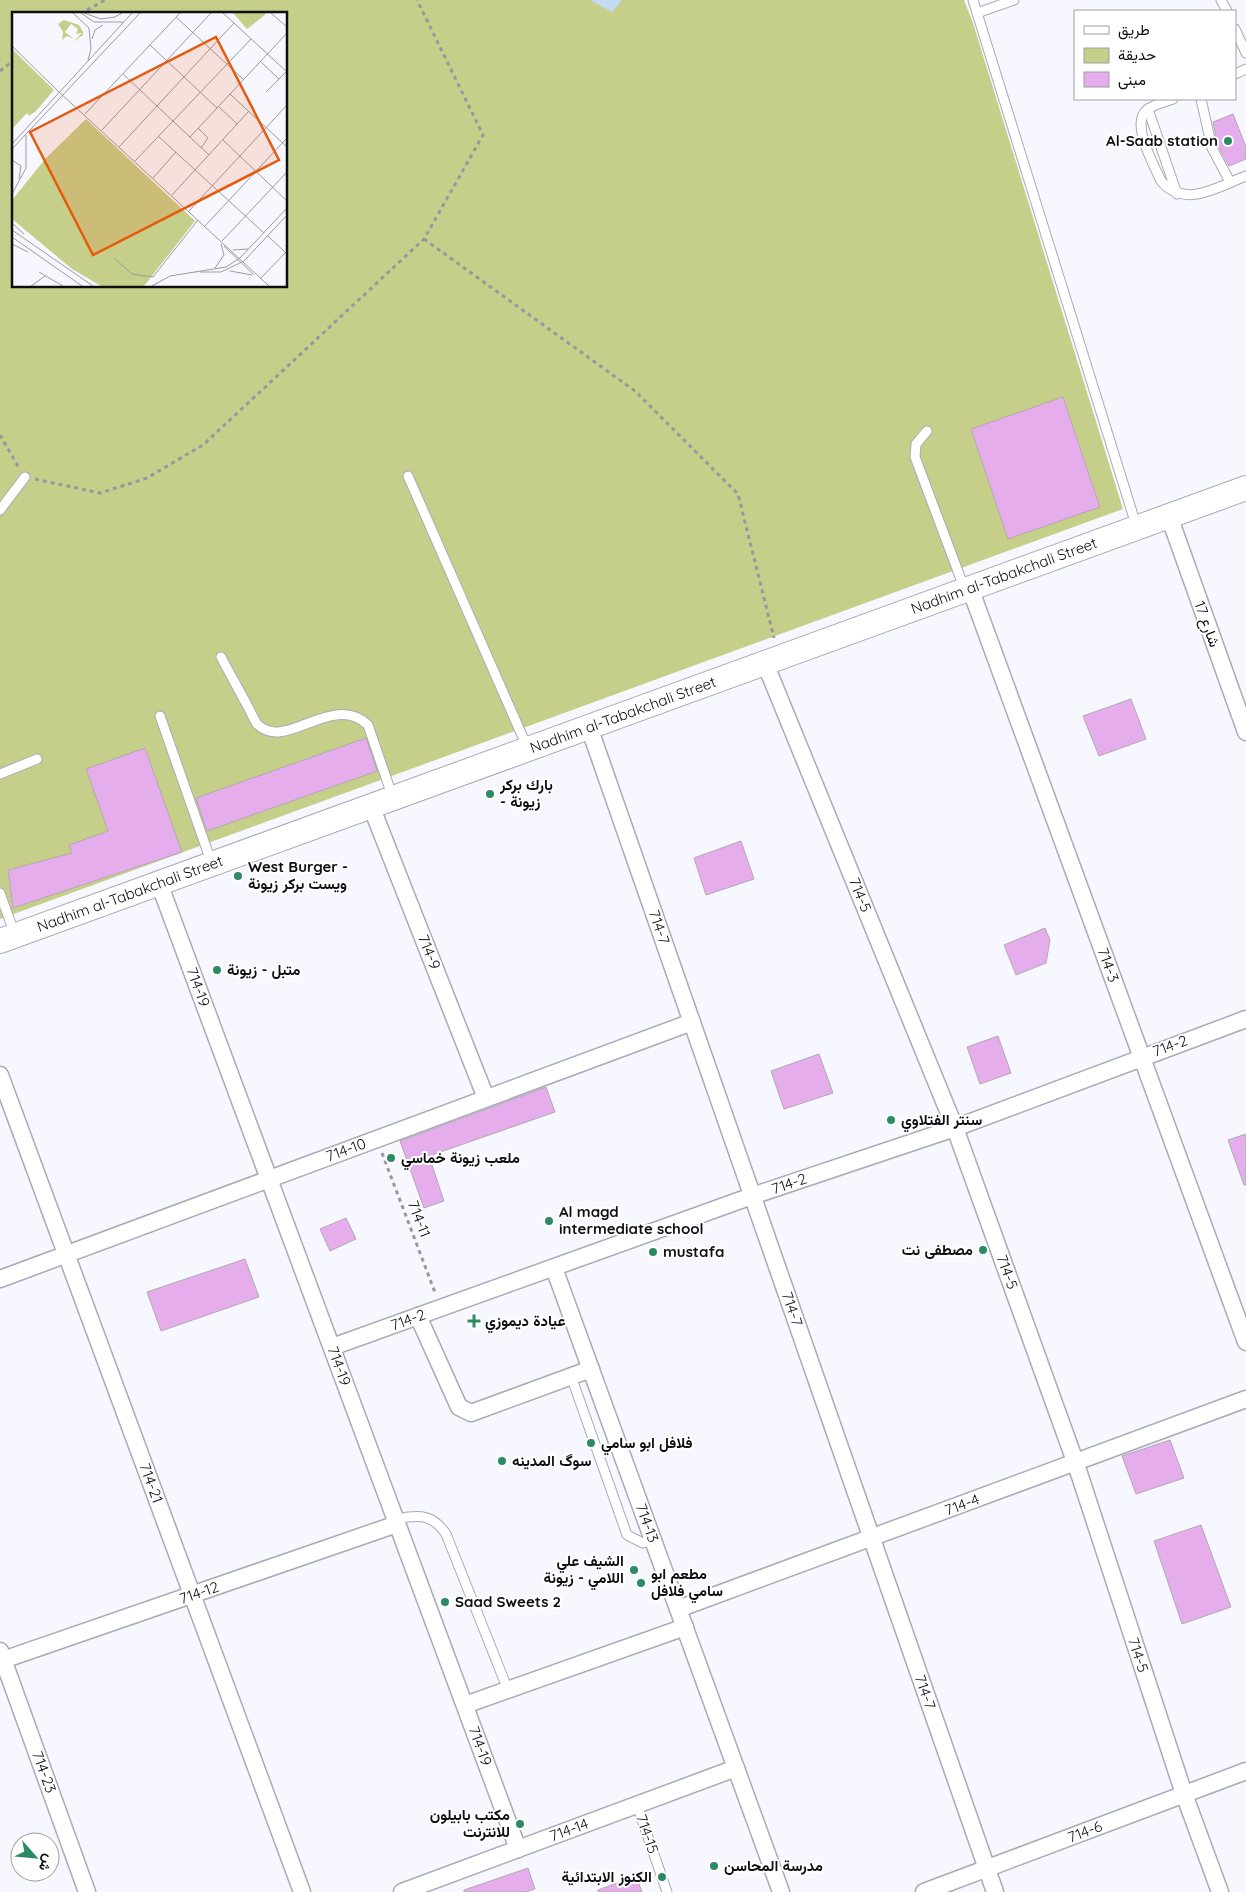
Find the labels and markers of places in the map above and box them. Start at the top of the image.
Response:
place label: Al-Saab station [1106,131,1218,150]
marker: Al-Saab station [1222,135,1234,147]
place label: بارك بركر - زيونة [499,775,553,811]
marker: بارك بركر - زيونة [484,788,496,800]
place label: West Burger - ويست بركر زيونة [248,857,348,893]
marker: West Burger - ويست بركر زيونة [232,870,244,882]
place label: متبل - زيونة [227,960,301,979]
marker: متبل - زيونة [211,964,223,976]
place label: سنتر الفتلاوي [901,1110,982,1133]
marker: سنتر الفتلاوي [885,1114,897,1126]
place label: ملعب زيونة خماسي [401,1148,520,1171]
marker: ملعب زيونة خماسي [385,1152,397,1164]
place label: Al magd intermediate school [559,1202,704,1238]
marker: Al magd intermediate school [543,1215,555,1227]
place label: مصطفى نت [902,1240,973,1259]
place label: mustafa [663,1242,724,1261]
marker: مصطفى نت [977,1244,989,1256]
marker: mustafa [647,1246,659,1258]
place label: عيادة ديموزي [485,1311,565,1334]
marker: عيادة ديموزي [467,1314,481,1328]
place label: فلافل ابو سامي [601,1433,692,1456]
marker: فلافل ابو سامي [585,1437,597,1449]
place label: سوگ المدينه [512,1451,591,1470]
marker: سوگ المدينه [496,1455,508,1467]
place label: الشيف علي اللامي - زيونة [544,1551,624,1591]
marker: الشيف علي اللامي - زيونة [628,1564,640,1576]
place label: مطعم ابو سامي فلافل [651,1564,723,1604]
marker: مطعم ابو سامي فلافل [635,1577,647,1589]
place label: Saad Sweets 2 [455,1592,561,1611]
marker: Saad Sweets 2 [439,1596,451,1608]
place label: مكتب بابيلون للانترنت [430,1805,510,1841]
marker: مكتب بابيلون للانترنت [514,1818,526,1830]
place label: مدرسة المحاسن [724,1856,823,1875]
marker: مدرسة المحاسن [708,1860,720,1872]
place label: الكنوز الابتدائية [562,1867,652,1886]
marker: الكنوز الابتدائية [656,1871,668,1883]

